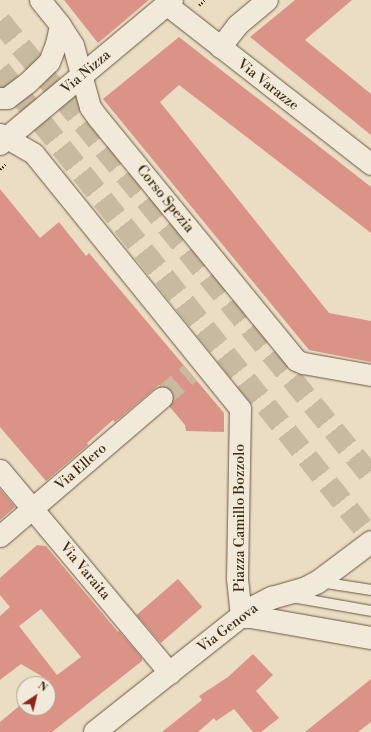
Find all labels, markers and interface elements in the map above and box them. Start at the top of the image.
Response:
street label: Via Nizza [58,46,114,98]
street label: Via Varazze [234,56,302,114]
street label: Corso Spezia [133,162,197,236]
street label: Via Ellero [52,440,110,494]
street label: Piazza Camillo Bozzolo [232,444,248,592]
street label: Via Varaita [56,539,114,603]
street label: Via Genova [195,600,261,656]
north arrow [16,676,56,716]
text: N [35,679,50,695]

